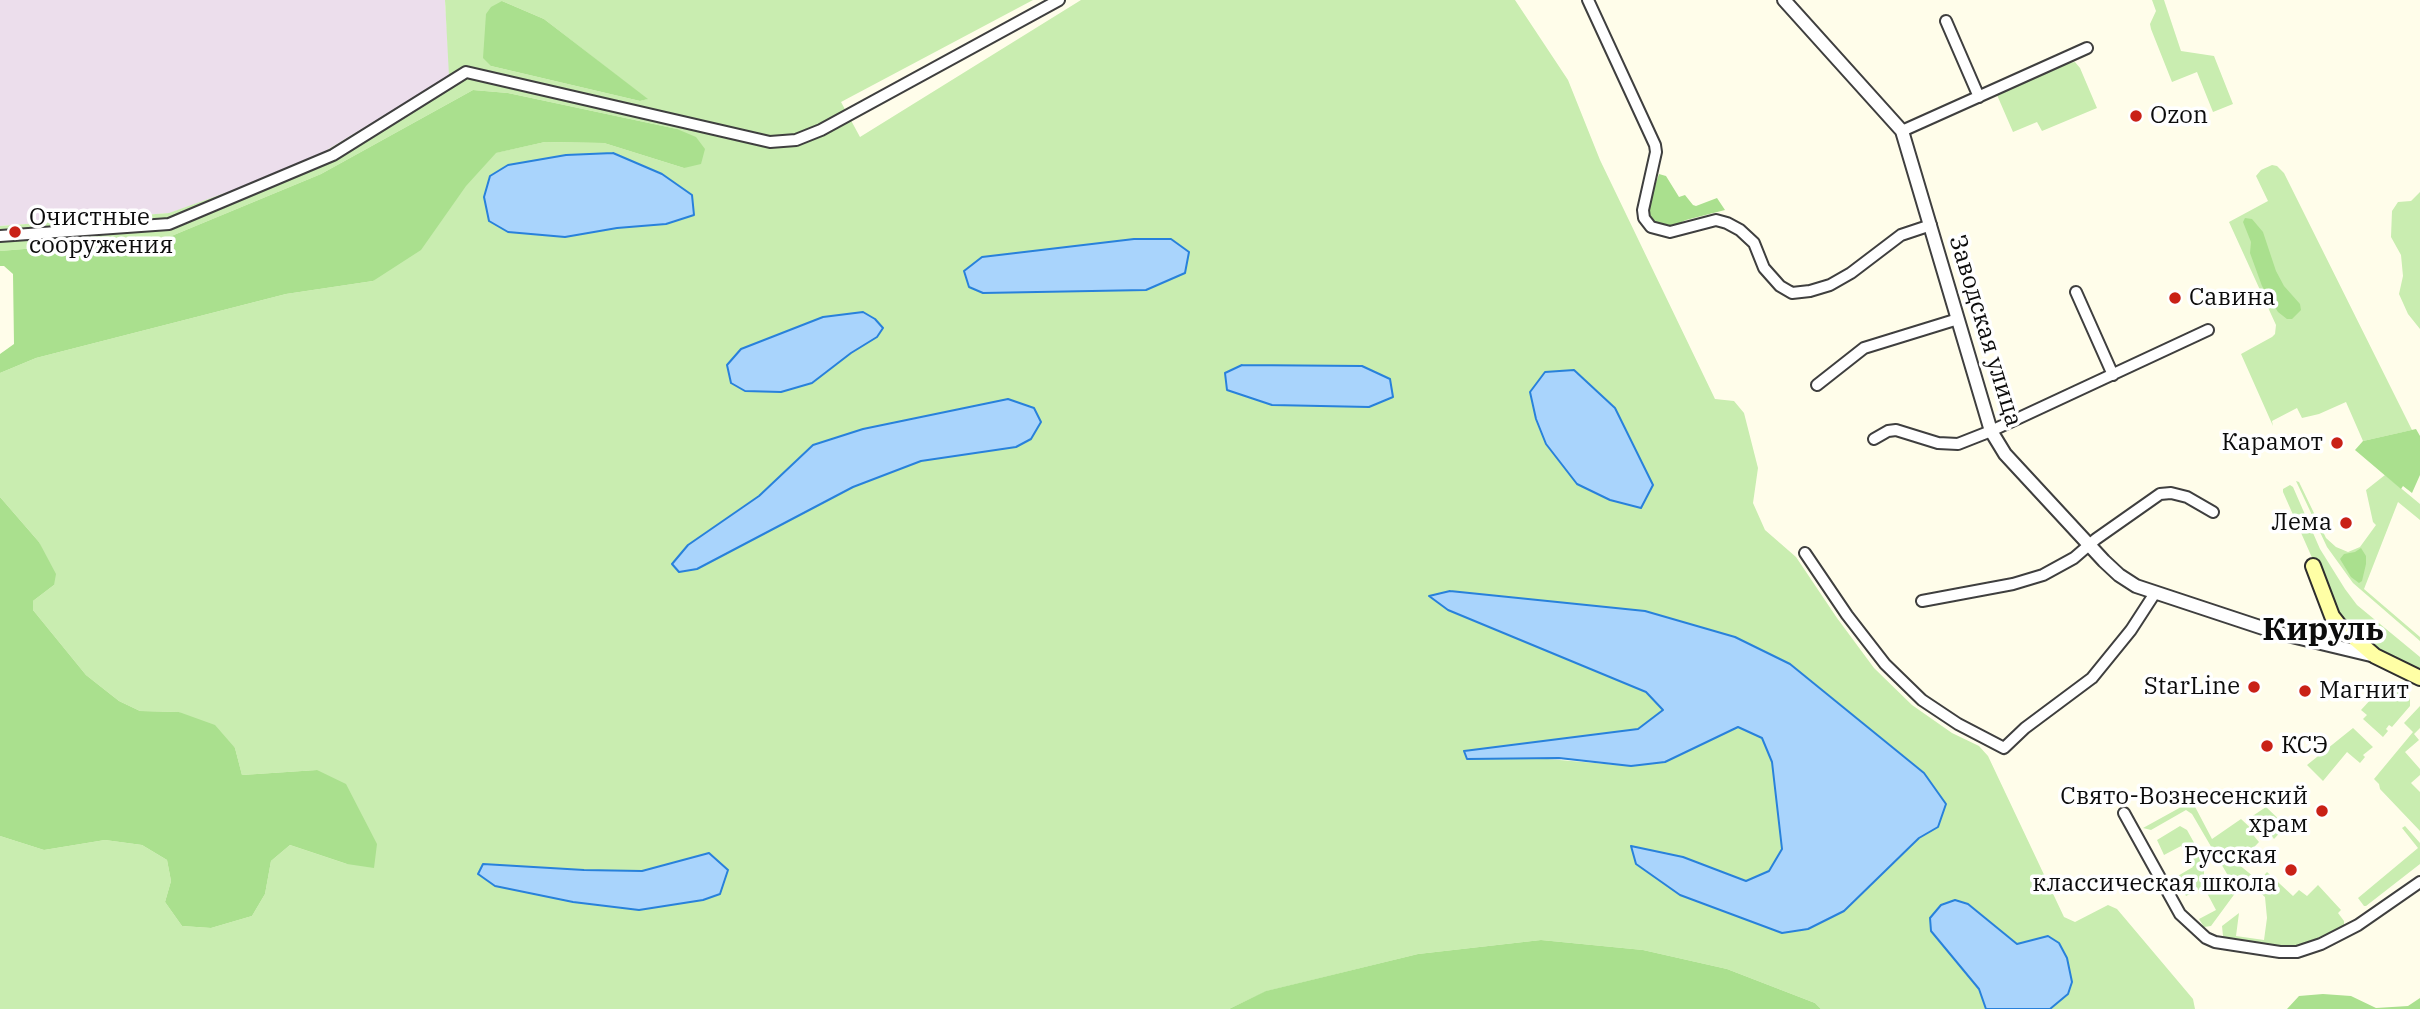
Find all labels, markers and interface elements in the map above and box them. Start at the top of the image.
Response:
place label: Ozon [2150,102,2208,130]
marker: Ozon [2128,108,2144,124]
place label: Очистные сооружения [29,204,173,260]
marker: Очистные сооружения [7,224,23,240]
street label: Заводская улица [1942,232,2028,430]
place label: Савина [2189,284,2276,312]
marker: Савина [2167,290,2183,306]
place label: Карамот [2222,429,2323,457]
marker: Карамот [2329,435,2345,451]
place label: Лема [2272,509,2332,537]
marker: Лема [2338,515,2354,531]
district label: Кируль [2262,612,2384,650]
place label: StarLine [2144,673,2240,701]
place label: Магнит [2319,677,2409,705]
marker: StarLine [2246,679,2262,695]
marker: Магнит [2297,683,2313,699]
place label: КСЭ [2281,732,2328,760]
marker: КСЭ [2259,738,2275,754]
place label: Свято-Вознесенский храм [2060,783,2308,839]
marker: Свято-Вознесенский храм [2314,803,2330,819]
place label: Русская классическая школа [2032,842,2277,898]
marker: Русская классическая школа [2283,862,2299,878]

